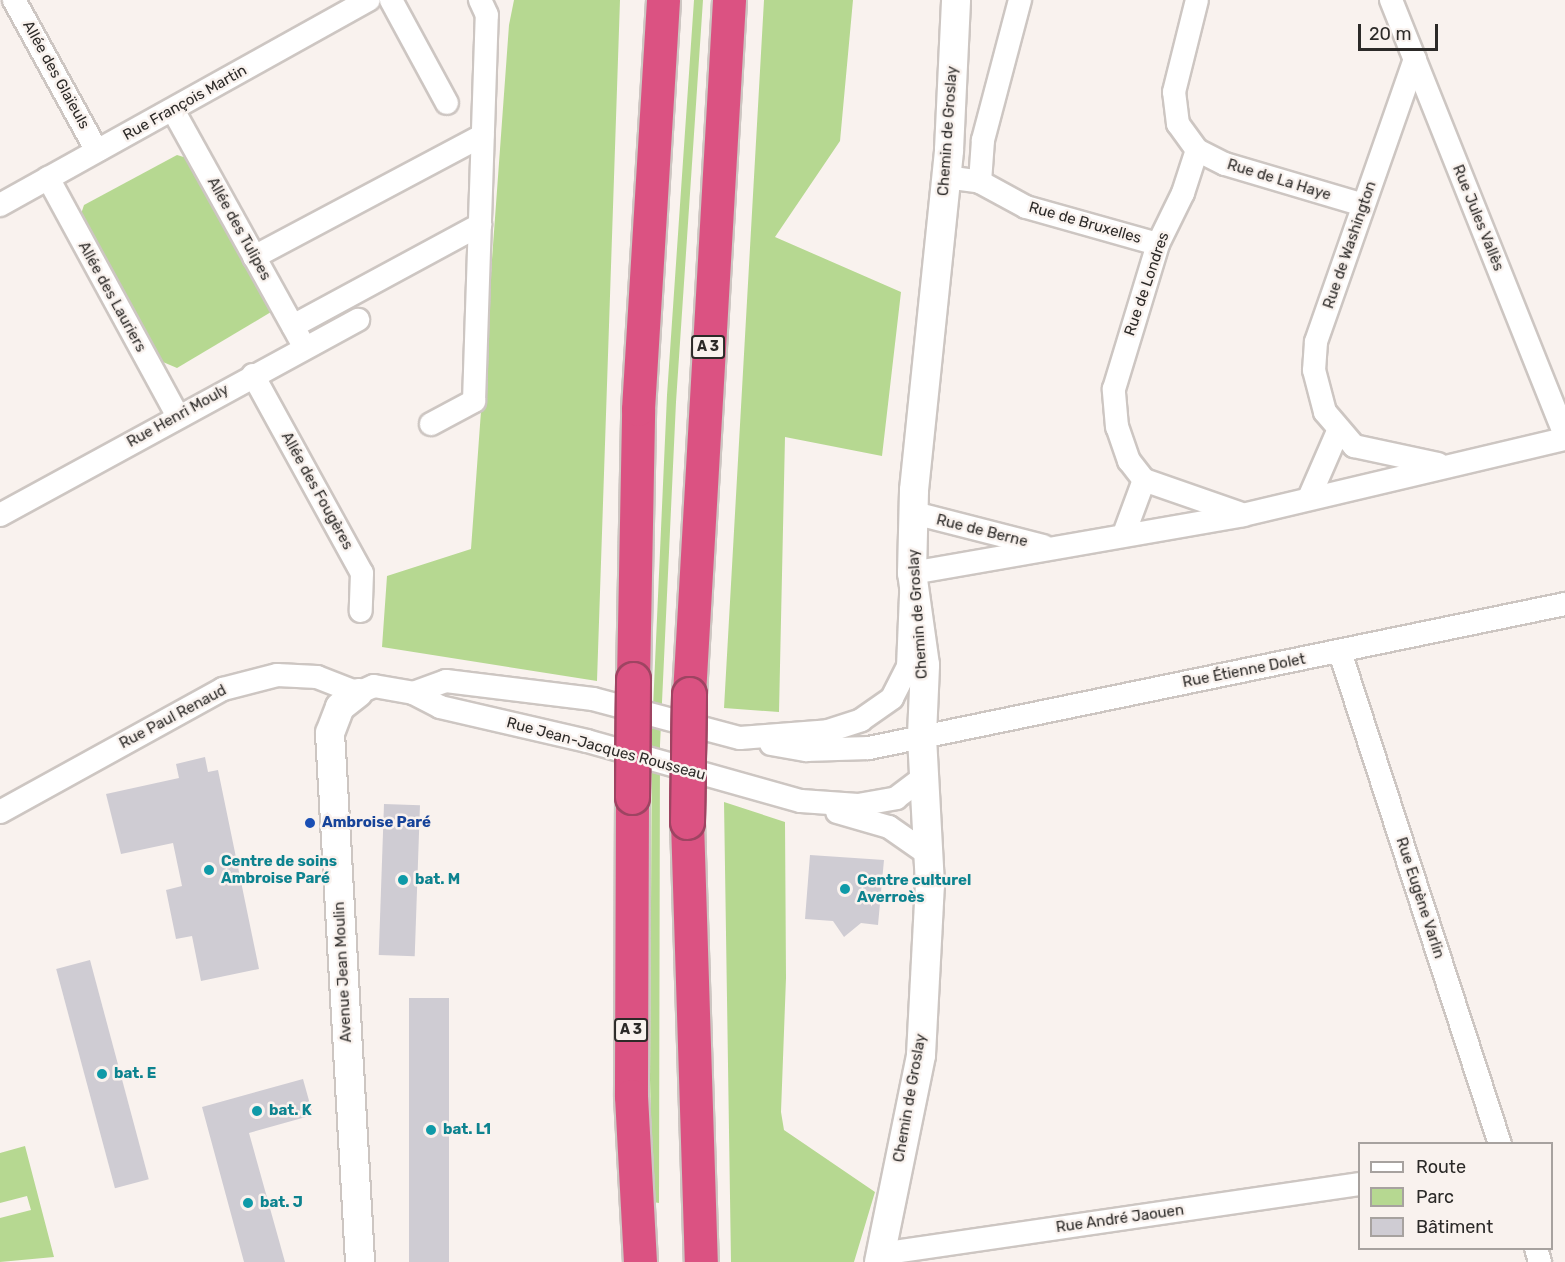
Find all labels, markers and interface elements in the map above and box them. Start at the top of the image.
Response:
scale bar [1361,12,1440,50]
street label: Allée des Glaïeuls [19,18,93,132]
text: 20 m [1369,23,1411,45]
street label: Rue François Martin [120,61,250,145]
street label: Chemin de Groslay [934,65,962,197]
street label: Rue de La Haye [1225,156,1333,204]
street label: Rue Jules Vallès [1448,162,1508,274]
street label: Allée des Tulipes [203,174,275,284]
street label: Rue de Washington [1320,179,1380,311]
street label: Rue de Bruxelles [1027,198,1143,248]
street label: Rue de Londres [1121,230,1173,338]
street label: Allée des Lauriers [74,239,150,355]
road number: A 3 [690,336,726,358]
street label: Rue Henri Mouly [124,381,232,451]
street label: Allée des Fougères [277,429,357,553]
street label: Rue de Berne [934,511,1030,551]
street label: Chemin de Groslay [904,548,932,680]
street label: Rue Étienne Dolet [1181,650,1307,692]
street label: Rue Paul Renaud [116,681,230,753]
street label: Rue Jean-Jacques Rousseau [504,714,708,784]
place label: Ambroise Paré [322,814,431,832]
marker: Ambroise Paré [303,816,317,830]
street label: Rue Eugène Varlin [1392,835,1448,961]
place label: Centre de soins Ambroise Paré [221,852,337,887]
marker: Centre de soins Ambroise Paré [202,863,216,877]
place label: bat. M [415,871,460,889]
place label: Centre culturel Averroès [857,871,971,906]
marker: bat. M [396,873,410,887]
marker: Centre culturel Averroès [838,882,852,896]
street label: Avenue Jean Moulin [330,901,356,1043]
road number: A 3 [613,1019,649,1041]
street label: Chemin de Groslay [890,1032,930,1164]
place label: bat. E [114,1065,156,1083]
marker: bat. E [95,1067,109,1081]
place label: bat. K [269,1102,312,1120]
marker: bat. K [250,1104,264,1118]
place label: bat. L1 [443,1121,491,1139]
marker: bat. L1 [424,1123,438,1137]
legend [1358,1142,1553,1250]
text: Route [1416,1156,1466,1178]
text: Parc [1416,1186,1454,1208]
place label: bat. J [260,1194,303,1212]
marker: bat. J [241,1196,255,1210]
street label: Rue André Jaouen [1055,1201,1185,1237]
text: Bâtiment [1416,1216,1493,1238]

